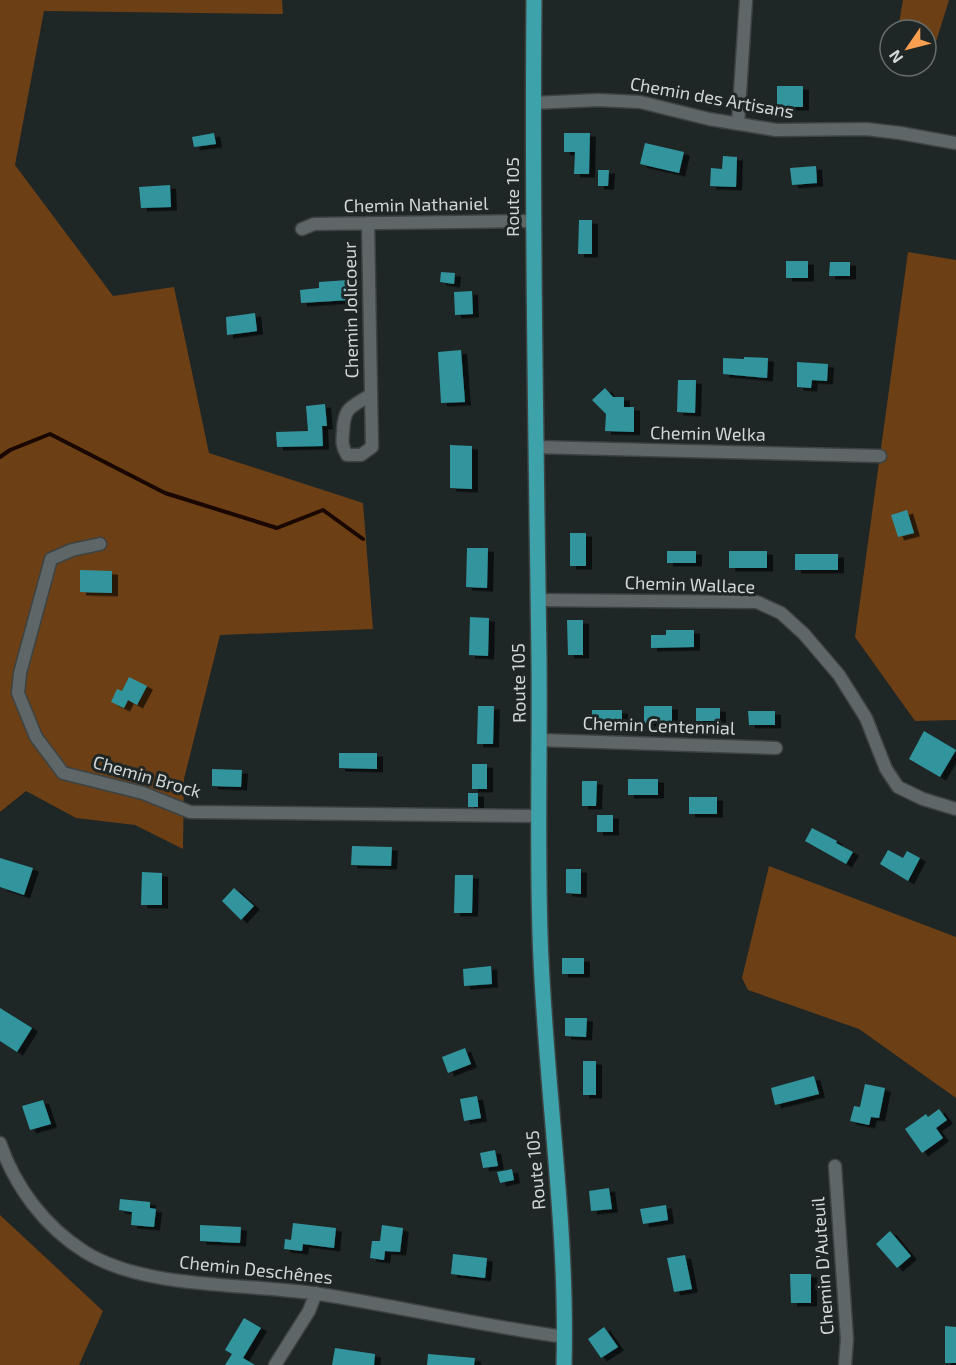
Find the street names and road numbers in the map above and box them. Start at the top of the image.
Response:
street label: Chemin des Artisans [628,72,796,122]
street label: Route 105 [501,157,523,237]
street label: Chemin Nathaniel [343,192,489,216]
street label: Chemin Jolicoeur [338,241,362,379]
street label: Chemin Welka [650,421,766,445]
street label: Chemin Wallace [624,571,756,597]
street label: Route 105 [506,643,530,723]
street label: Chemin Centennial [582,711,736,739]
street label: Chemin Brock [91,750,204,802]
street label: Route 105 [521,1129,549,1211]
street label: Chemin D'Auteuil [806,1196,838,1336]
street label: Chemin Deschênes [178,1250,334,1288]

